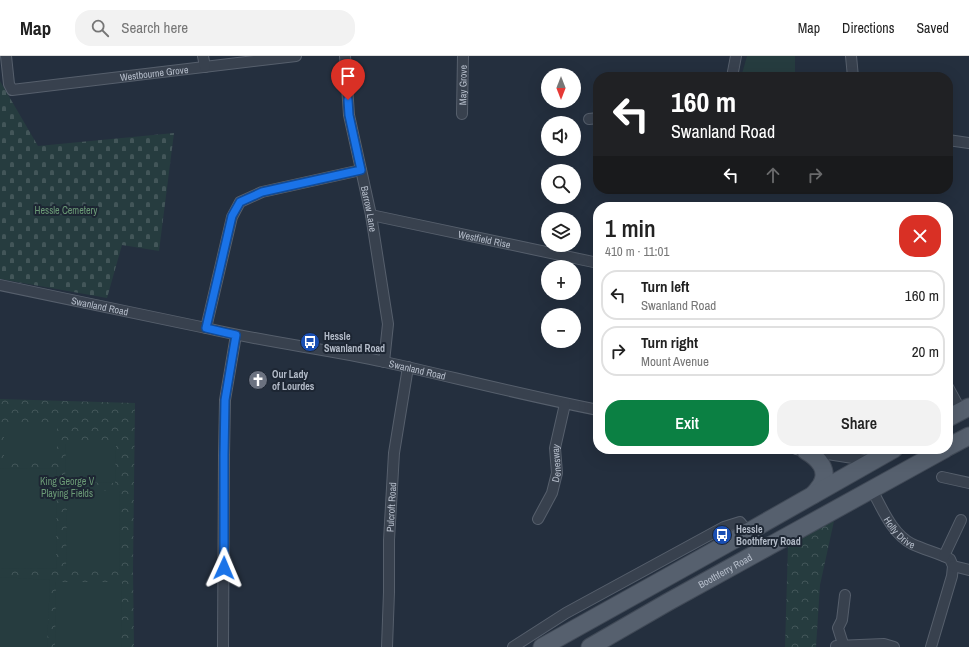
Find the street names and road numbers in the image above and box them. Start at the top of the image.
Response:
street label: Westbourne Grove [119,63,190,84]
street label: May Grove [456,64,470,105]
street label: Barrow Lane [358,185,380,233]
street label: Westfield Rise [457,228,512,251]
street label: Swanland Road [70,294,129,319]
street label: Swanland Road [388,357,447,383]
street label: Denesway [549,442,564,484]
street label: Pulcroft Road [383,482,399,532]
street label: Holly Drive [881,514,917,552]
street label: Boothferry Road [696,551,754,591]

